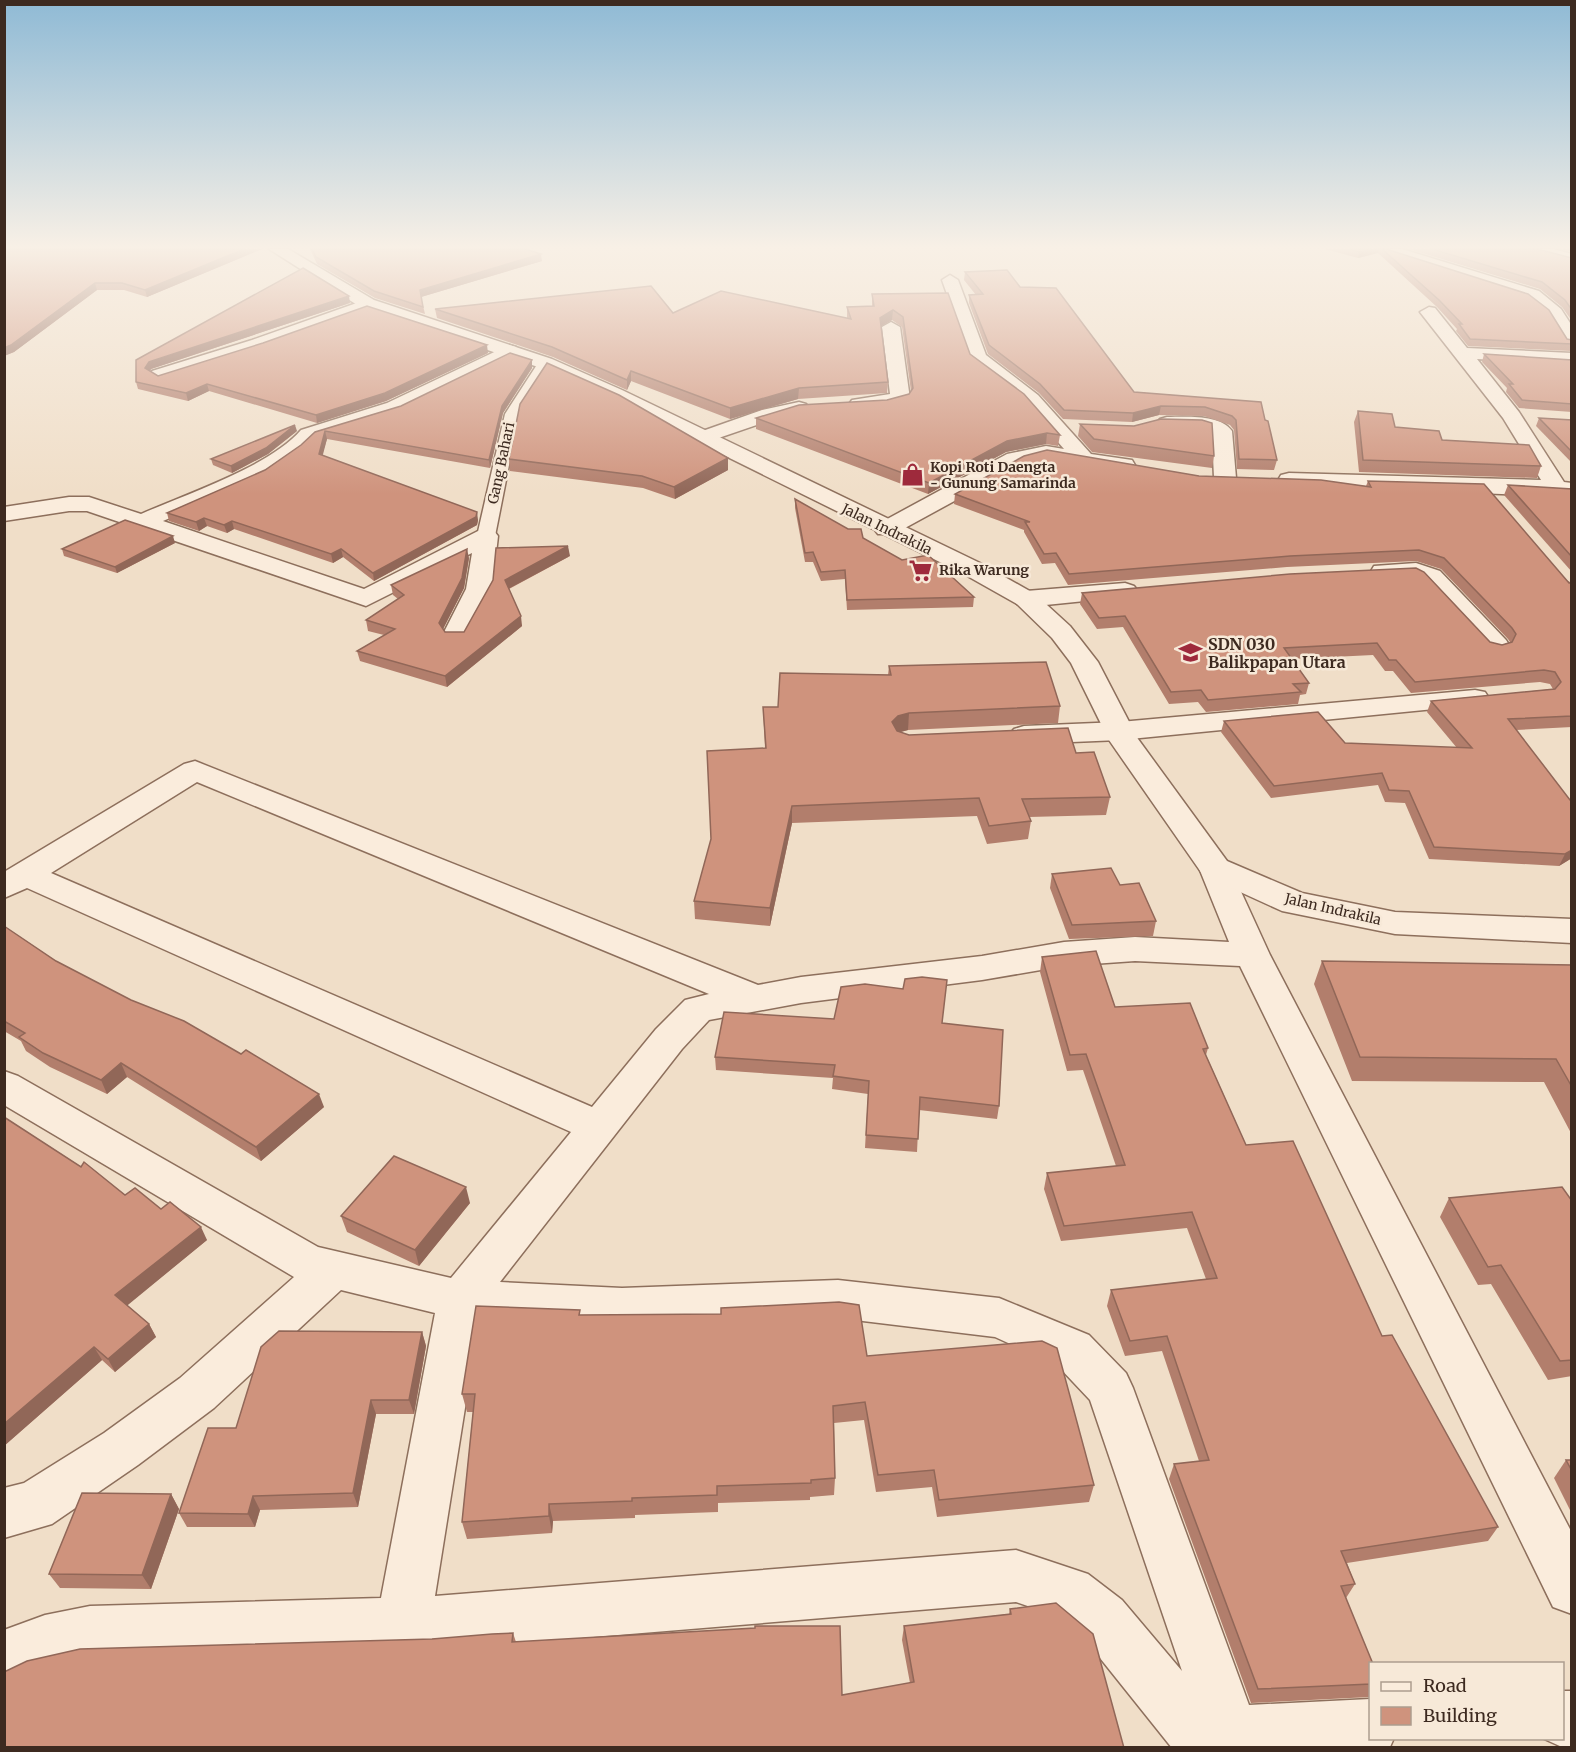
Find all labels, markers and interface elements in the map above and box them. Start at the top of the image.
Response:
street label: Gang Bahari [484,420,519,506]
place label: Kopi Roti Daengta - Gunung Samarinda [930,458,1076,492]
shop icon: Kopi Roti Daengta - Gunung Samarinda [899,462,925,488]
street label: Jalan Indrakila [838,499,936,559]
supermarket icon: Rika Warung [908,557,934,583]
place label: Rika Warung [939,561,1029,579]
place label: SDN 030 Balikpapan Utara [1208,634,1346,672]
school or university icon: SDN 030 Balikpapan Utara [1177,640,1203,666]
street label: Jalan Indrakila [1282,889,1383,929]
legend [1369,1662,1564,1740]
text: Road [1423,1674,1467,1697]
text: Building [1423,1704,1497,1727]

